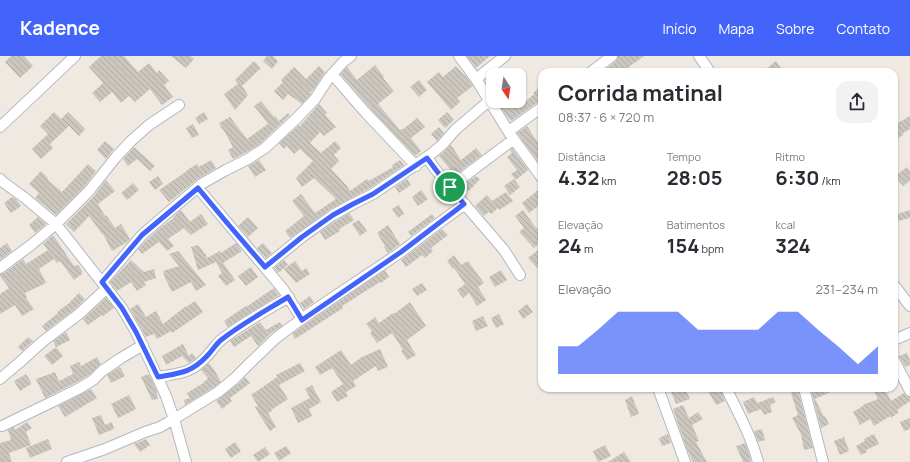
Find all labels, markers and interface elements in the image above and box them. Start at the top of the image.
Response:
text: Kadence [20,15,100,41]
text: Início [663,19,696,38]
text: Mapa [718,19,754,38]
text: Sobre [776,19,814,38]
text: Contato [836,19,890,38]
north arrow [486,68,526,108]
map controls [486,68,526,108]
text: Corrida matinal [558,78,723,108]
button: share [836,81,878,123]
text: 08:37 · 6 × 720 m [558,108,654,126]
text: Distância [558,149,605,164]
text: Tempo [667,149,701,164]
text: Ritmo [775,149,805,164]
text: 4.32 [558,164,599,191]
text: 28:05 [667,164,723,191]
text: 6:30 [775,164,819,191]
pin [433,170,467,204]
text: km [599,173,616,188]
text: /km [819,173,841,188]
icon: arrive [439,176,461,198]
text: Elevação [558,217,603,232]
text: Batimentos [667,217,725,232]
text: kcal [775,217,795,232]
text: 24 [558,232,582,259]
text: 154 [667,232,699,259]
text: 324 [775,232,811,259]
text: m [582,241,593,256]
text: bpm [699,241,724,256]
text: Elevação [558,280,611,298]
text: 231–234 m [815,280,878,298]

